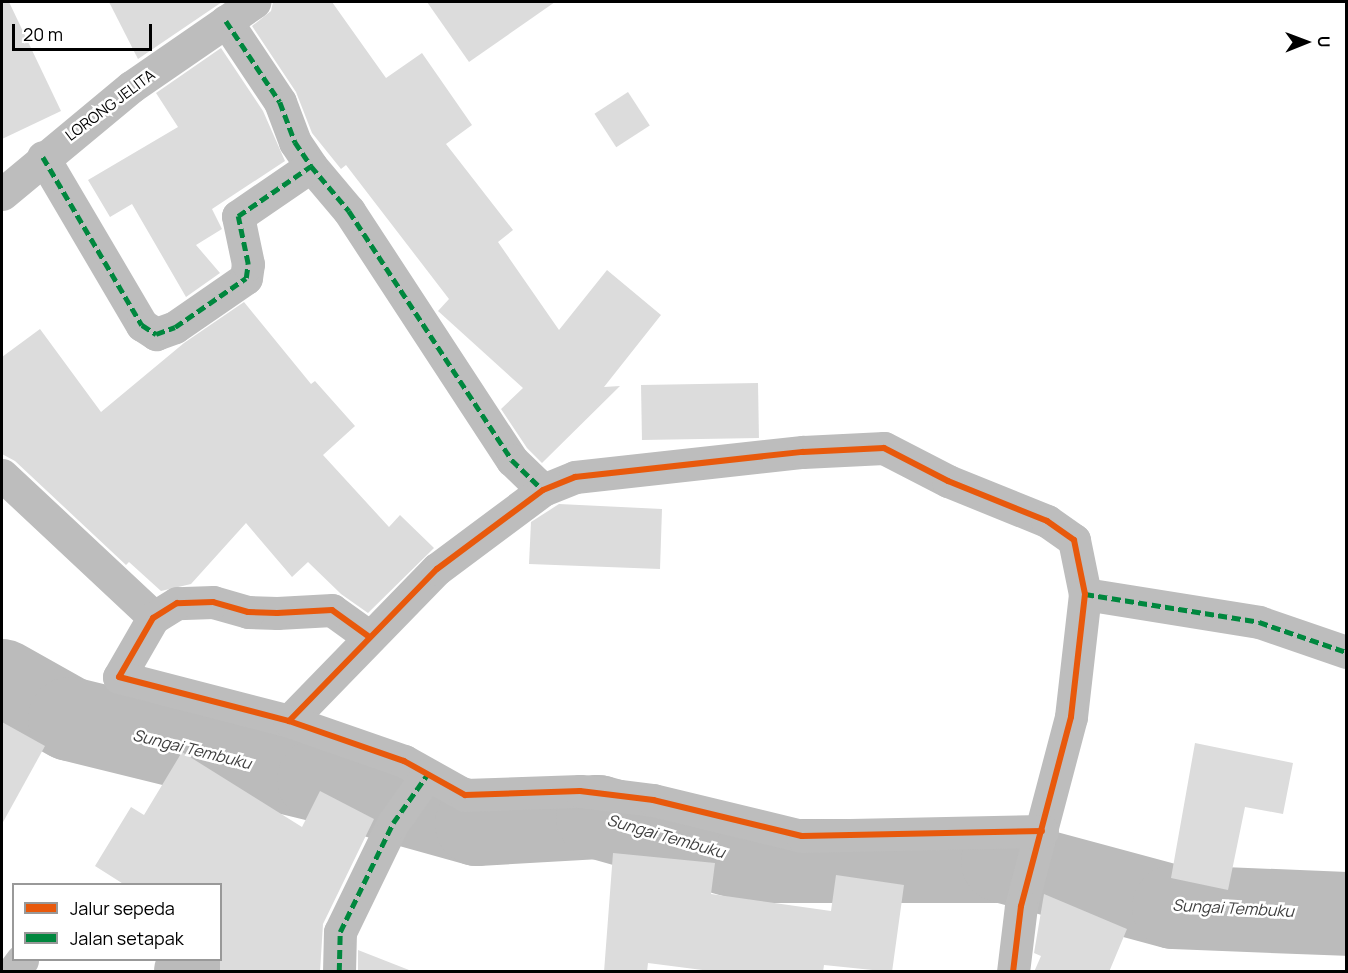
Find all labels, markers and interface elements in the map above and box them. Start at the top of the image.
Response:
scale bar [15,12,154,50]
north arrow [1276,12,1336,72]
text: 20 m [23,22,63,46]
text: U [1313,36,1335,48]
street label: LORONG JELITA [62,66,158,144]
water label: Sungai Tembuku [131,725,253,773]
water label: Sungai Tembuku [605,810,727,862]
legend [12,883,222,961]
water label: Sungai Tembuku [1172,895,1294,921]
text: Jalur sepeda [70,896,175,920]
text: Jalan setapak [70,926,184,950]

